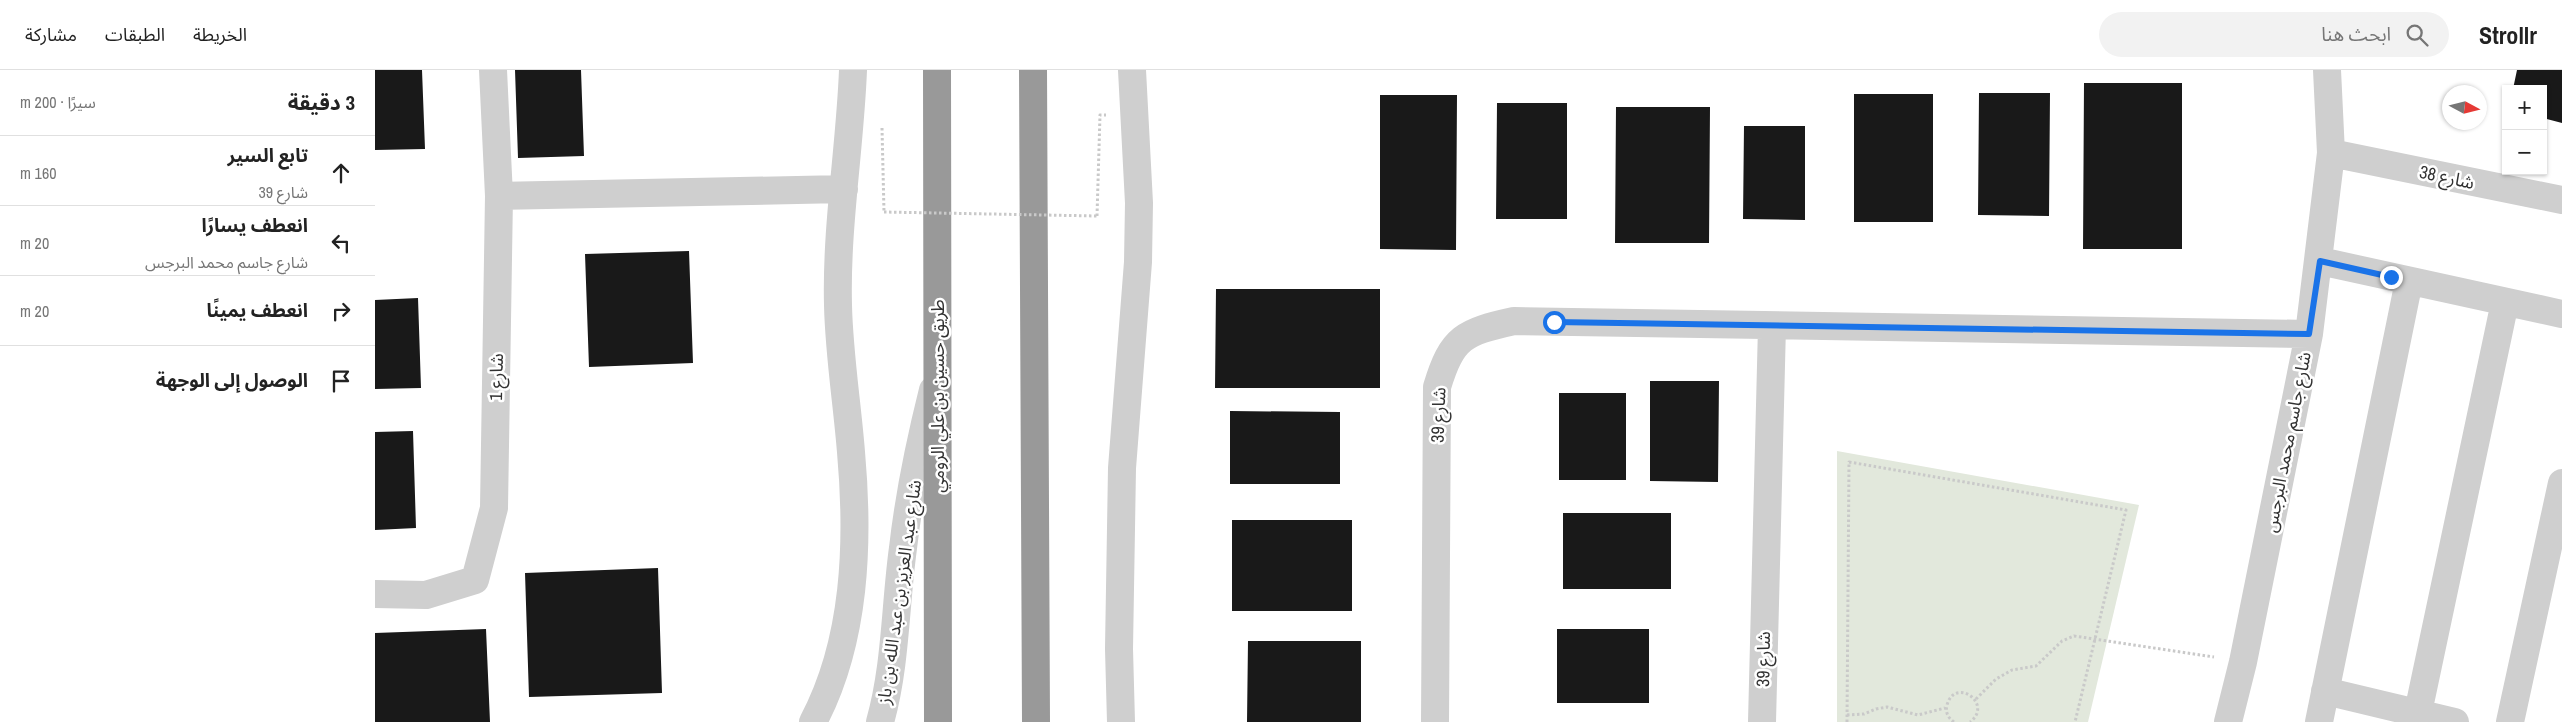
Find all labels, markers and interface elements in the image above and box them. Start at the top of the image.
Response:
search box [2099,12,2449,57]
text: Strollr [2479,19,2537,51]
text: ابحث هنا [2321,21,2391,47]
icon: search [2403,21,2431,49]
text: مشاركة [25,22,77,47]
text: الطبقات [105,22,165,47]
text: الخريطة [193,22,247,47]
north arrow [2442,85,2487,130]
map controls [2502,85,2547,175]
button: + [2502,85,2547,130]
text: 3 دقيقة [288,88,355,117]
text: سيرًا · 200 m [20,91,96,113]
button: − [2502,130,2547,175]
text: تابع السير [227,142,308,168]
icon: ahead [327,159,355,187]
street label: شارع 38 [2417,159,2477,197]
text: 160 m [20,162,56,184]
text: شارع 39 [259,181,308,203]
text: انعطف يسارًا [202,212,308,238]
icon: left [327,229,355,257]
text: 20 m [20,232,49,254]
text: شارع جاسم محمد البرجس [145,251,308,273]
route end [2380,266,2403,289]
text: انعطف يمينًا [207,297,308,323]
icon: right [327,297,355,325]
street label: طريق حسين بن علي الرومي [925,299,951,493]
text: 20 m [20,300,49,322]
route start [1543,311,1566,334]
street label: شارع جاسم محمد البرجس [2257,350,2319,535]
street label: شارع 1 [483,353,511,401]
text: الوصول إلى الوجهة [156,367,308,393]
icon: arrive [327,367,355,395]
street label: شارع 39 [1425,387,1453,443]
street label: شارع عبد العزيز بن عبد الله بن باز [871,478,929,707]
street label: شارع 39 [1750,631,1778,687]

